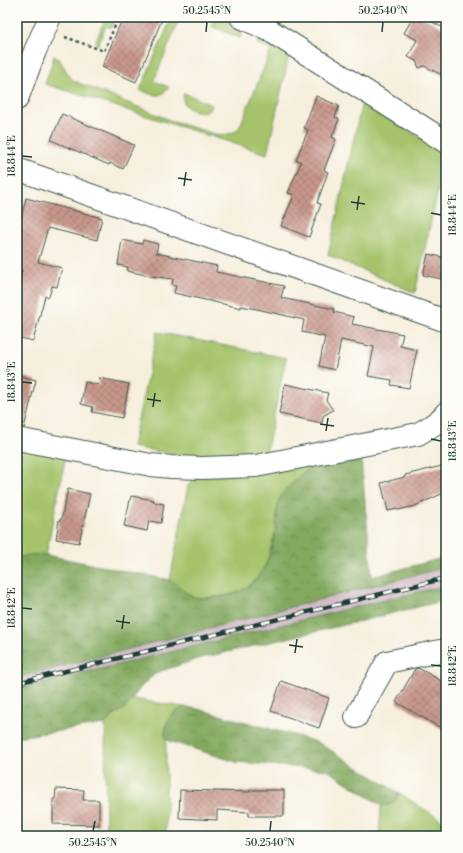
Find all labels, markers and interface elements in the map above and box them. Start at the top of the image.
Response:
text: 50.2545°N [183,5,232,17]
text: 50.2540°N [358,5,408,17]
text: 18.844°E [6,135,18,177]
text: 18.844°E [447,194,459,236]
text: 18.843°E [6,362,18,402]
text: 18.843°E [447,421,459,461]
text: 18.842°E [6,587,18,628]
text: 18.842°E [447,645,459,686]
text: 50.2545°N [69,837,118,849]
text: 50.2540°N [245,837,295,849]

